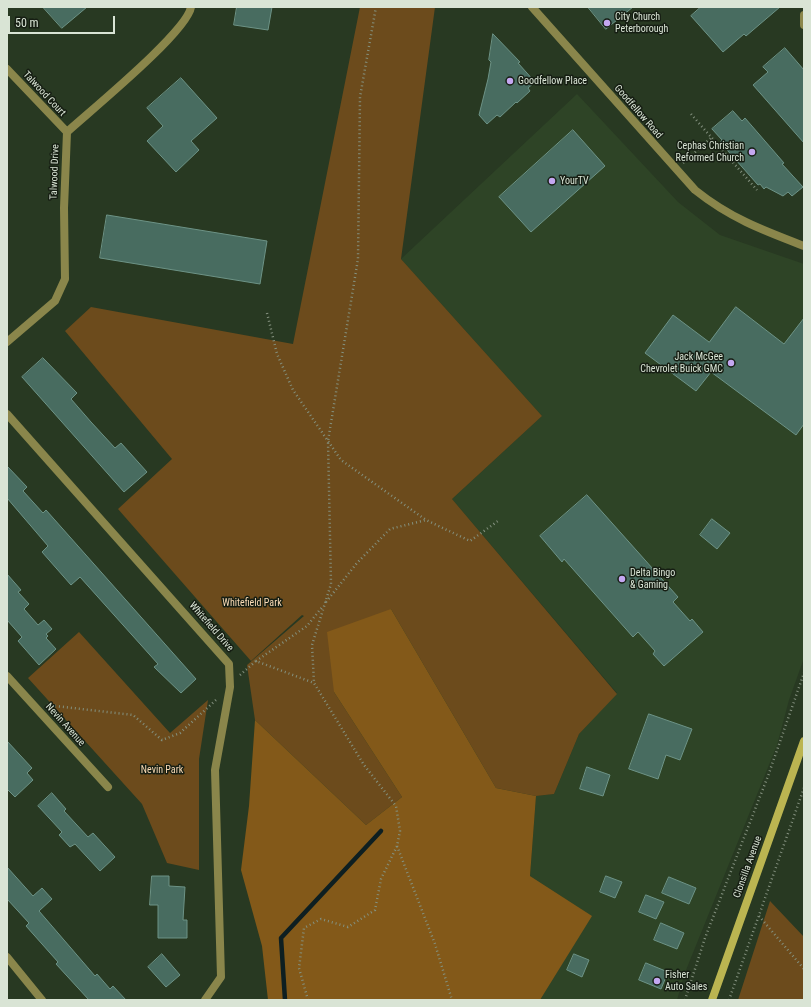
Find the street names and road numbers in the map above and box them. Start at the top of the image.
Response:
street label: Talwood Court [20,69,68,119]
street label: Goodfellow Road [611,83,665,141]
street label: Talwood Drive [48,144,62,200]
street label: Whitefield Drive [186,600,236,654]
street label: Nevin Avenue [43,701,87,749]
street label: Clonsilla Avenue [731,834,765,900]

